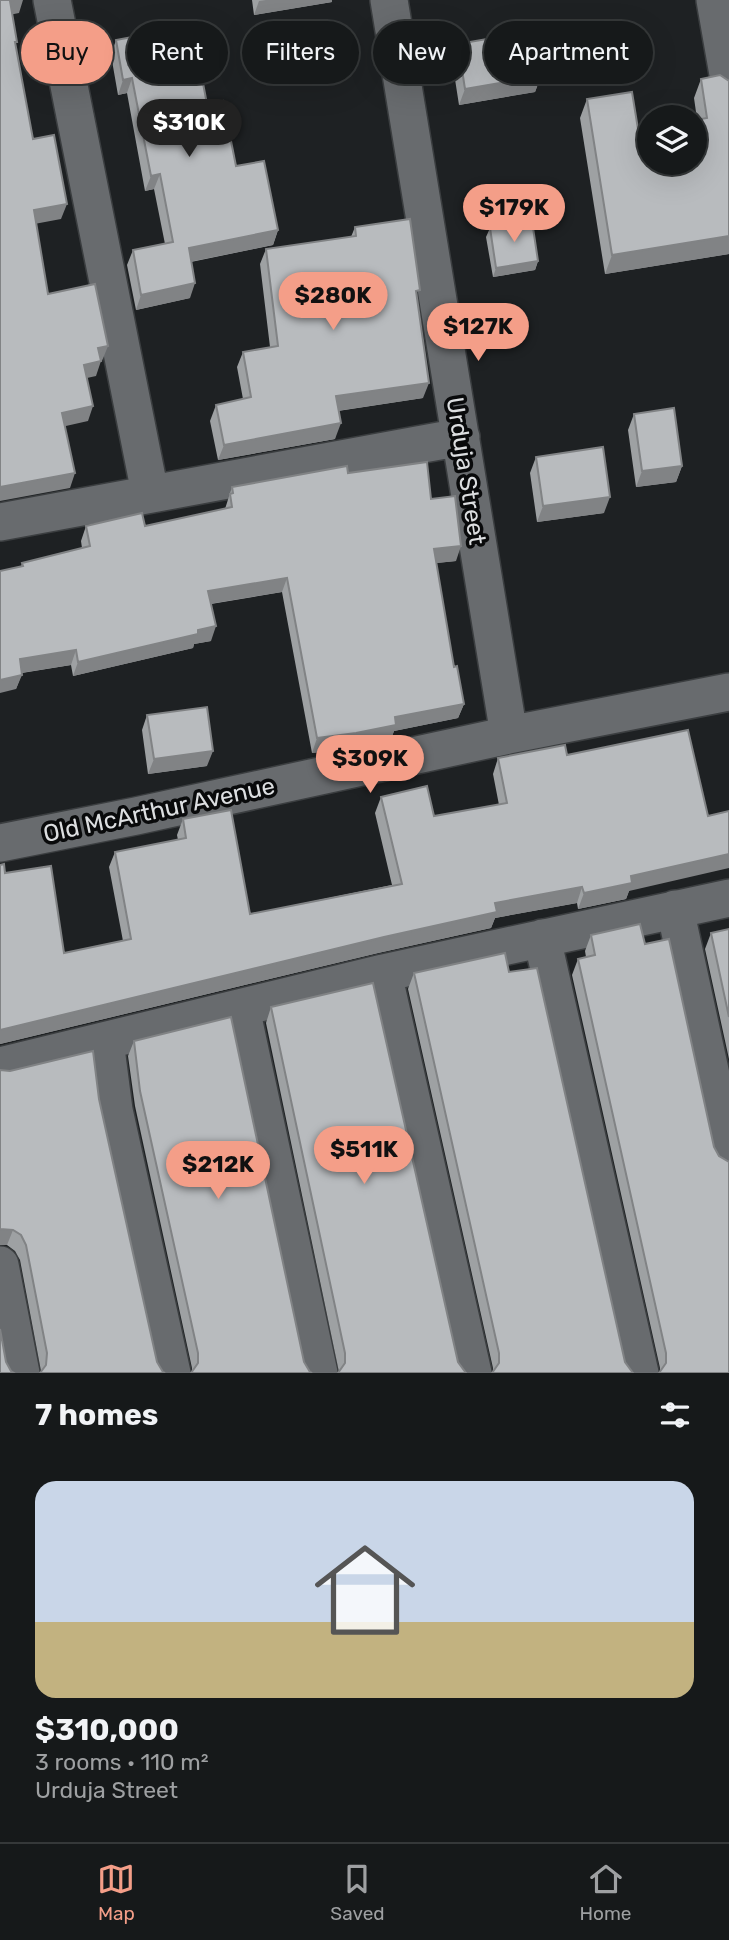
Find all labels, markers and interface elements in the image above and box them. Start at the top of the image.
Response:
chip: Buy [21,21,113,84]
chip: Rent [127,21,228,84]
chip: Filters [242,21,359,84]
chip: New [373,21,470,84]
chip: Apartment [484,21,653,84]
pin: $310K [140,100,238,159]
map controls [637,105,707,175]
button: layers [637,105,707,175]
text: $310K [153,108,225,136]
pin: $179K [465,184,563,244]
text: $179K [479,193,549,221]
pin: $280K [284,272,382,332]
text: $280K [295,281,371,309]
pin: $127K [429,304,527,363]
text: $127K [443,312,513,340]
street label: Urduja Street [441,395,491,547]
pin: $309K [321,736,419,795]
text: $309K [332,744,408,772]
street label: Old McArthur Avenue [41,772,277,848]
pin: $511K [315,1126,413,1186]
text: $511K [330,1135,398,1163]
pin: $212K [169,1142,267,1201]
text: $212K [182,1150,254,1178]
icon: filters [656,1396,694,1434]
text: 7 homes [35,1397,158,1433]
icon: home [302,1527,428,1653]
text: $310,000 [35,1712,179,1748]
text: 3 rooms · 110 m² [35,1748,209,1776]
text: Urduja Street [35,1776,178,1804]
tab: Map [97,1860,135,1925]
tab: Saved [330,1860,385,1925]
tab: Home [580,1860,632,1925]

